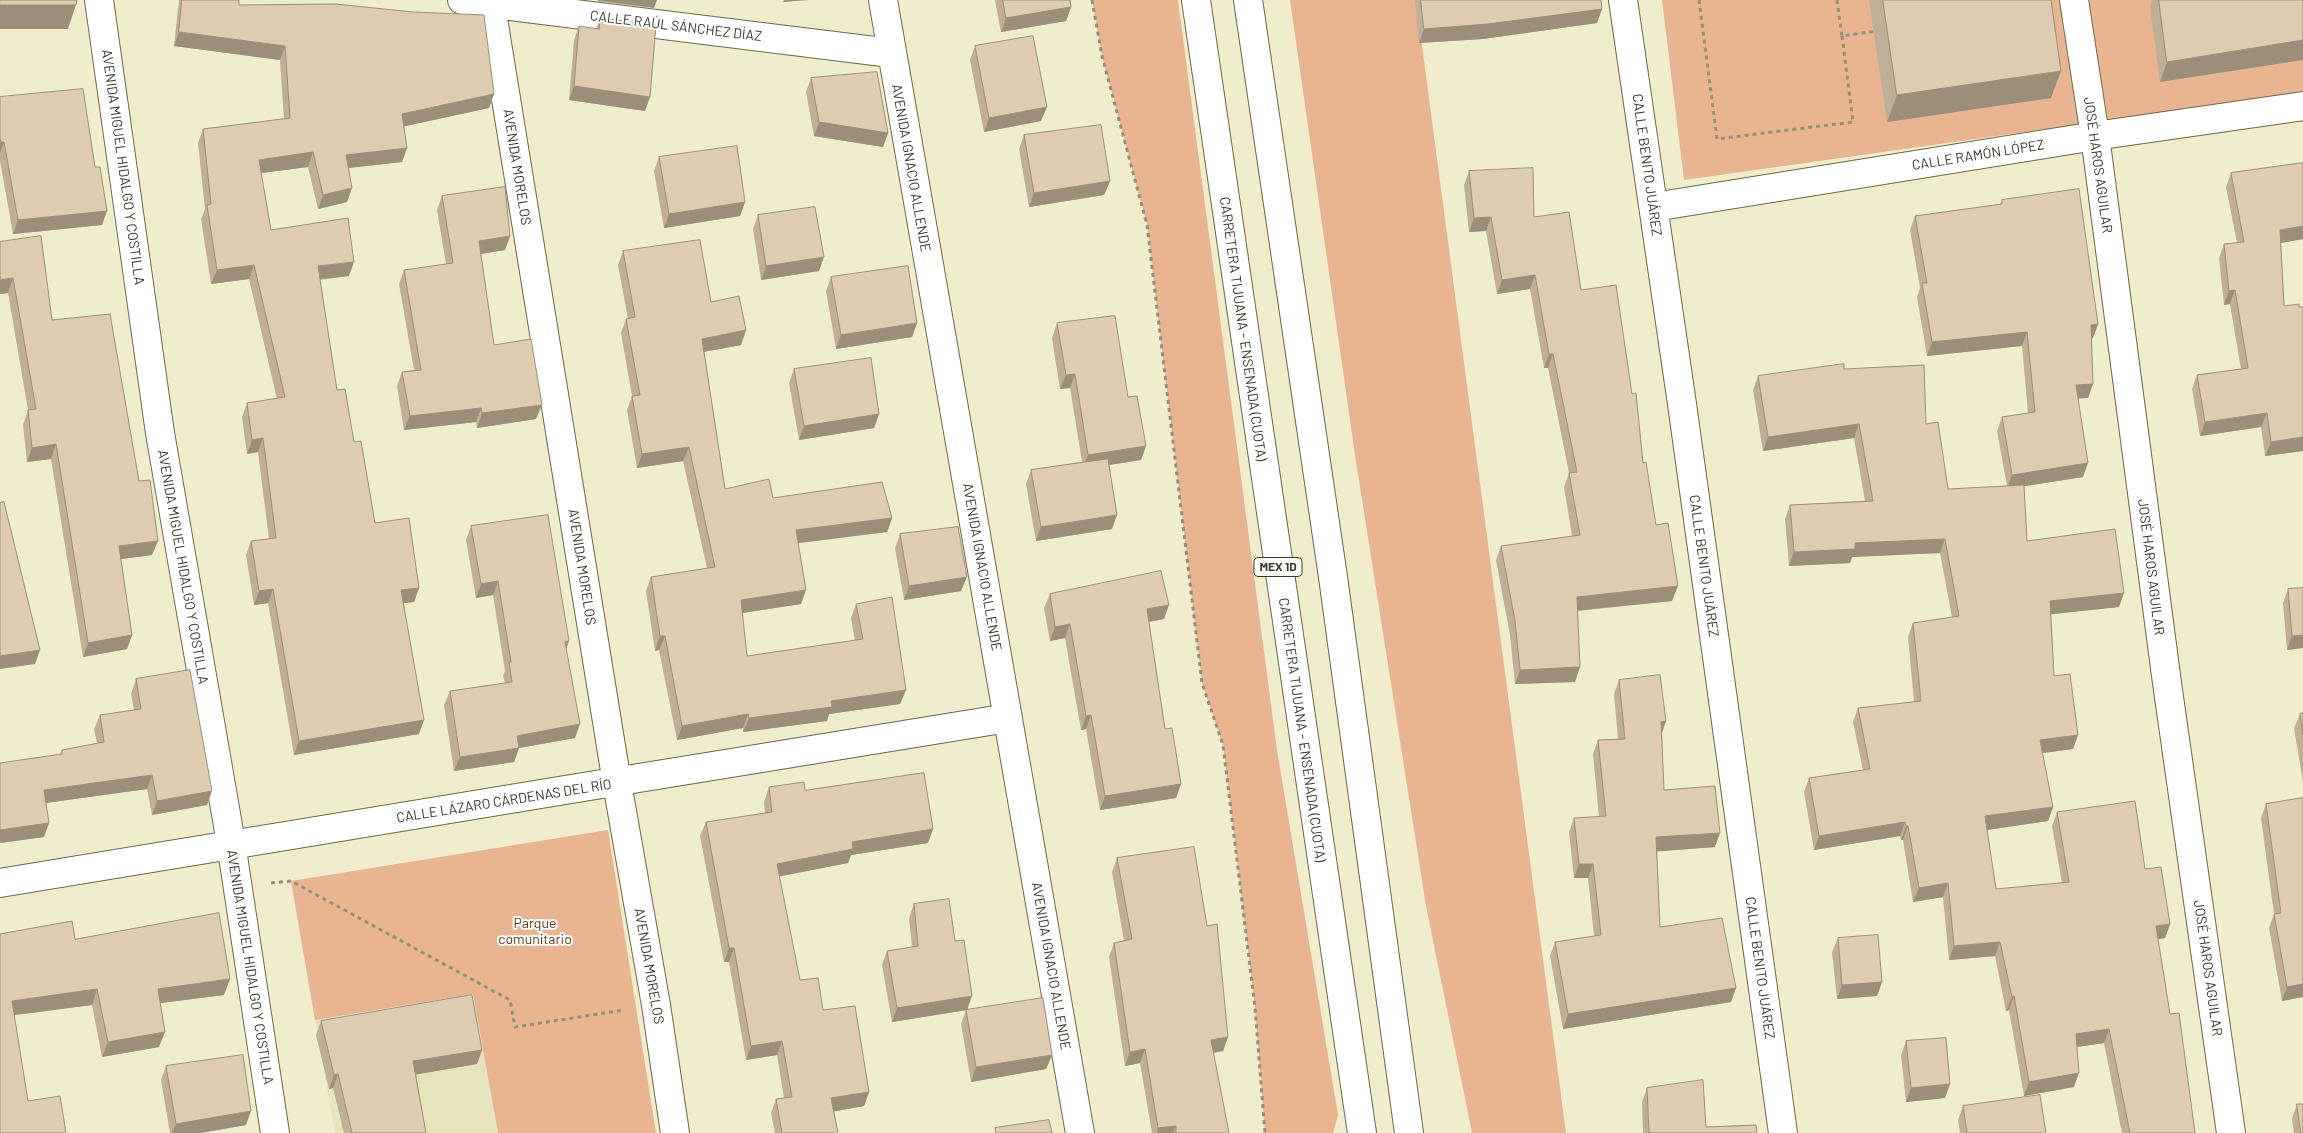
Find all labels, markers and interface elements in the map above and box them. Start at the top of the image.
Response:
street label: CALLE RAÚL SÁNCHEZ DÍAZ [589,7,763,45]
street label: AVENIDA MIGUEL HIDALGO Y COSTILLA [98,48,148,286]
street label: AVENIDA IGNACIO ALLENDE [888,83,934,253]
street label: CALLE BENITO JUÁREZ [1629,93,1665,237]
street label: JOSÉ HAROS AGUILAR [2080,96,2116,234]
street label: AVENIDA MORELOS [500,108,534,226]
street label: CALLE RAMÓN LÓPEZ [1911,136,2045,174]
street label: CARRETERA TIJUANA - ENSENADA (CUOTA) [1216,196,1270,462]
street label: AVENIDA MIGUEL HIDALGO Y COSTILLA [154,449,212,685]
street label: AVENIDA IGNACIO ALLENDE [959,482,1005,652]
street label: CALLE BENITO JUÁREZ [1686,494,1722,638]
street label: JOSÉ HAROS AGUILAR [2134,498,2168,636]
street label: AVENIDA MORELOS [565,508,599,626]
road number: MEX 1D [1254,558,1302,576]
street label: CARRETERA TIJUANA - ENSENADA (CUOTA) [1275,597,1329,863]
street label: CALLE LÁZARO CÁRDENAS DEL RÍO [395,776,613,826]
street label: AVENIDA MIGUEL HIDALGO Y COSTILLA [223,848,277,1086]
street label: AVENIDA IGNACIO ALLENDE [1028,881,1074,1051]
street label: CALLE BENITO JUÁREZ [1742,896,1778,1040]
street label: JOSÉ HAROS AGUILAR [2190,899,2226,1037]
street label: AVENIDA MORELOS [631,907,667,1025]
park label: Parque comunitario [498,915,572,948]

